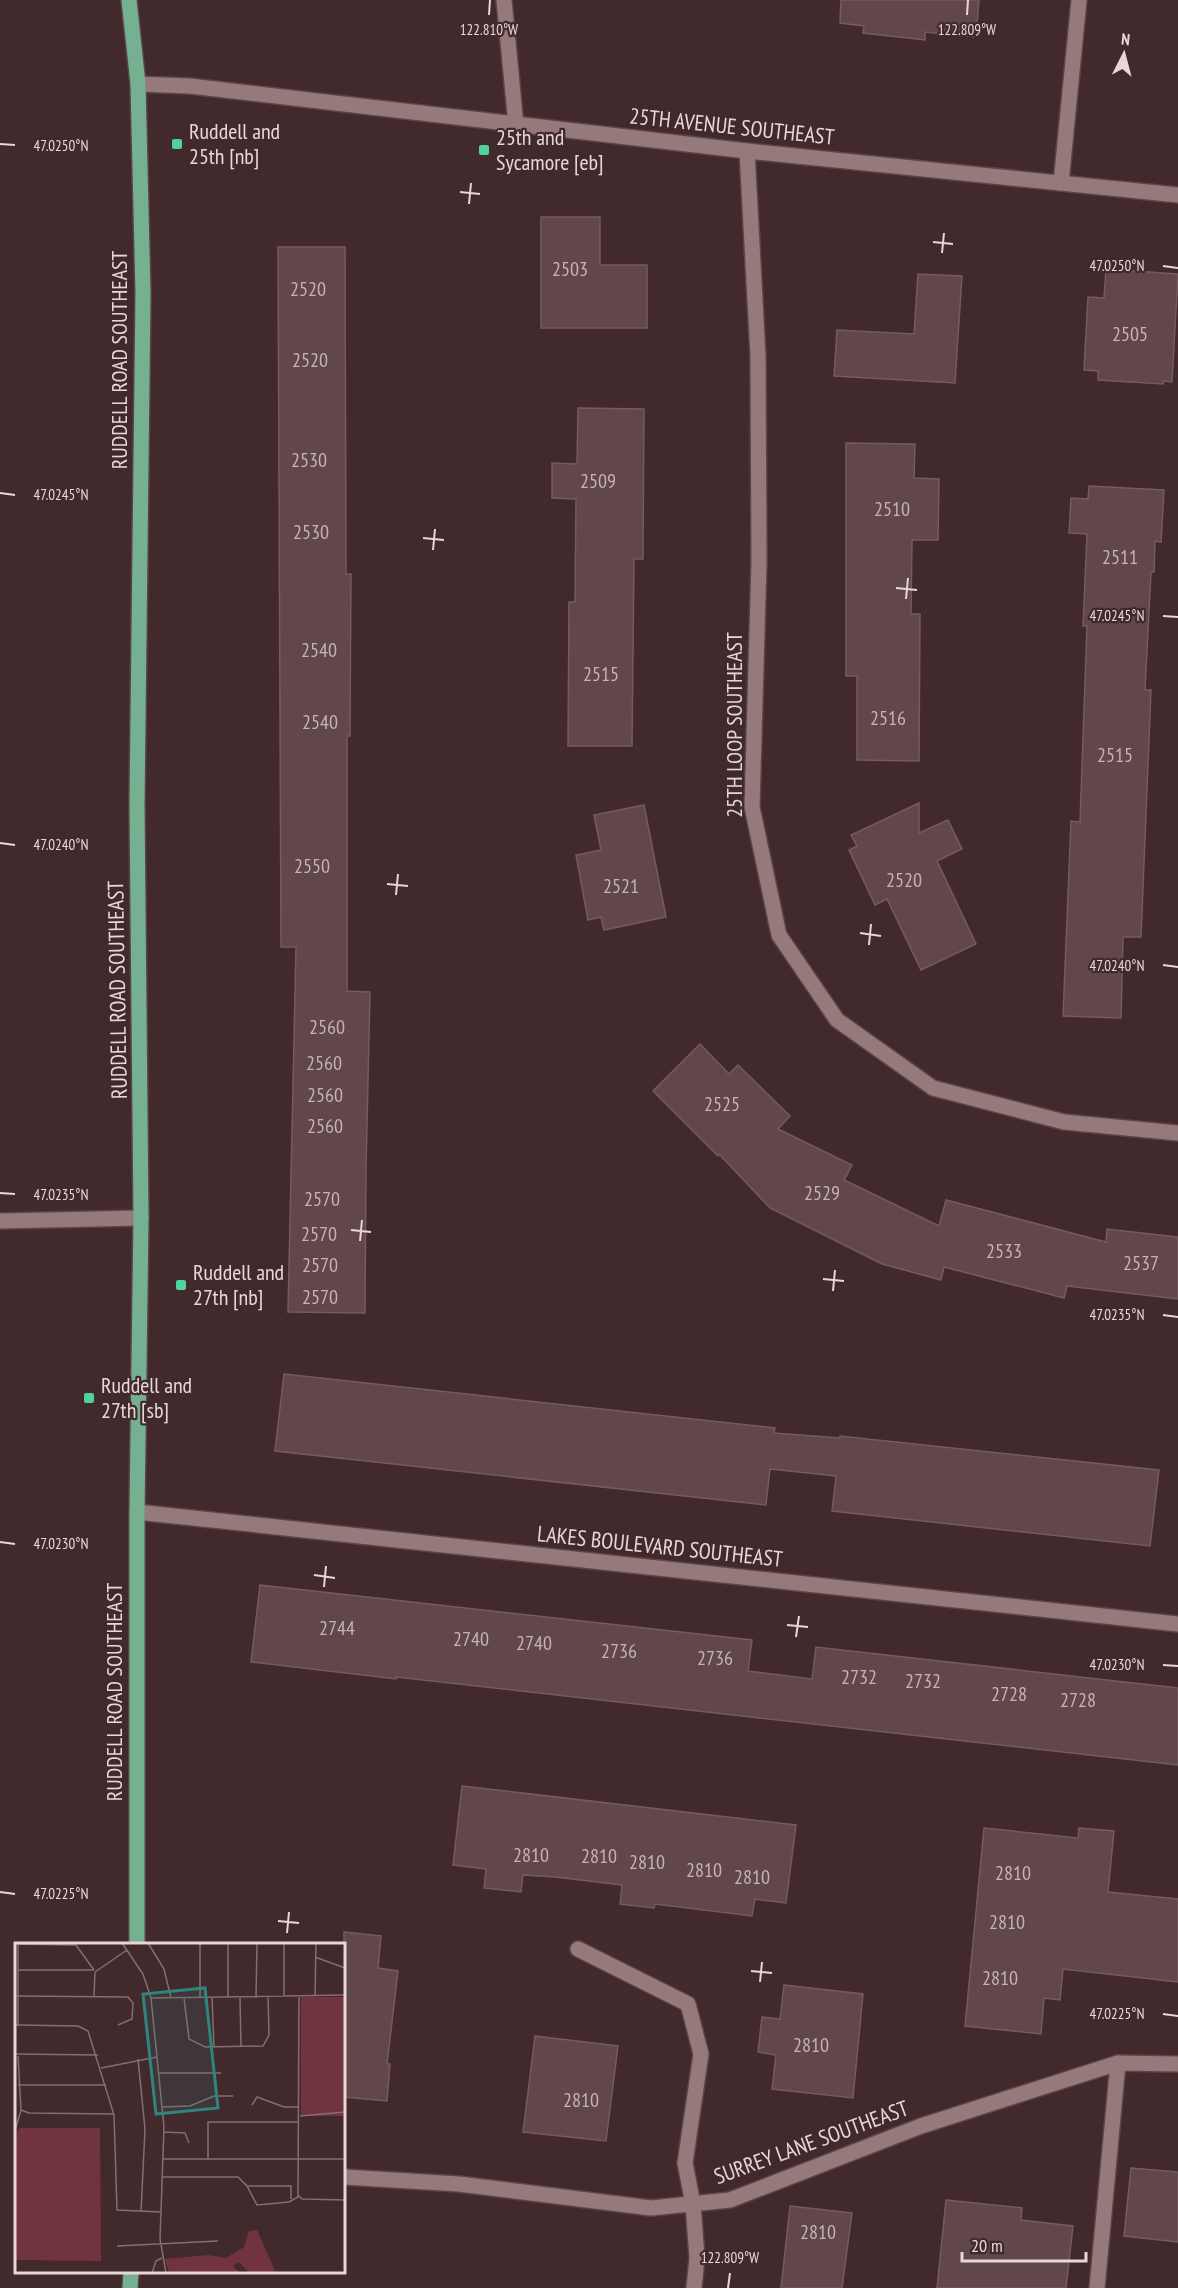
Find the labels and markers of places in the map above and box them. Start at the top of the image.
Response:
place label: Ruddell and 25th [nb] [189,117,280,170]
place label: 25th and Sycamore [eb] [496,123,603,176]
marker: Ruddell and 25th [nb] [170,137,184,151]
marker: 25th and Sycamore [eb] [477,143,491,157]
place label: Ruddell and 27th [nb] [193,1258,284,1311]
marker: Ruddell and 27th [nb] [174,1278,188,1292]
place label: Ruddell and 27th [sb] [101,1371,192,1424]
marker: Ruddell and 27th [sb] [82,1391,96,1405]

